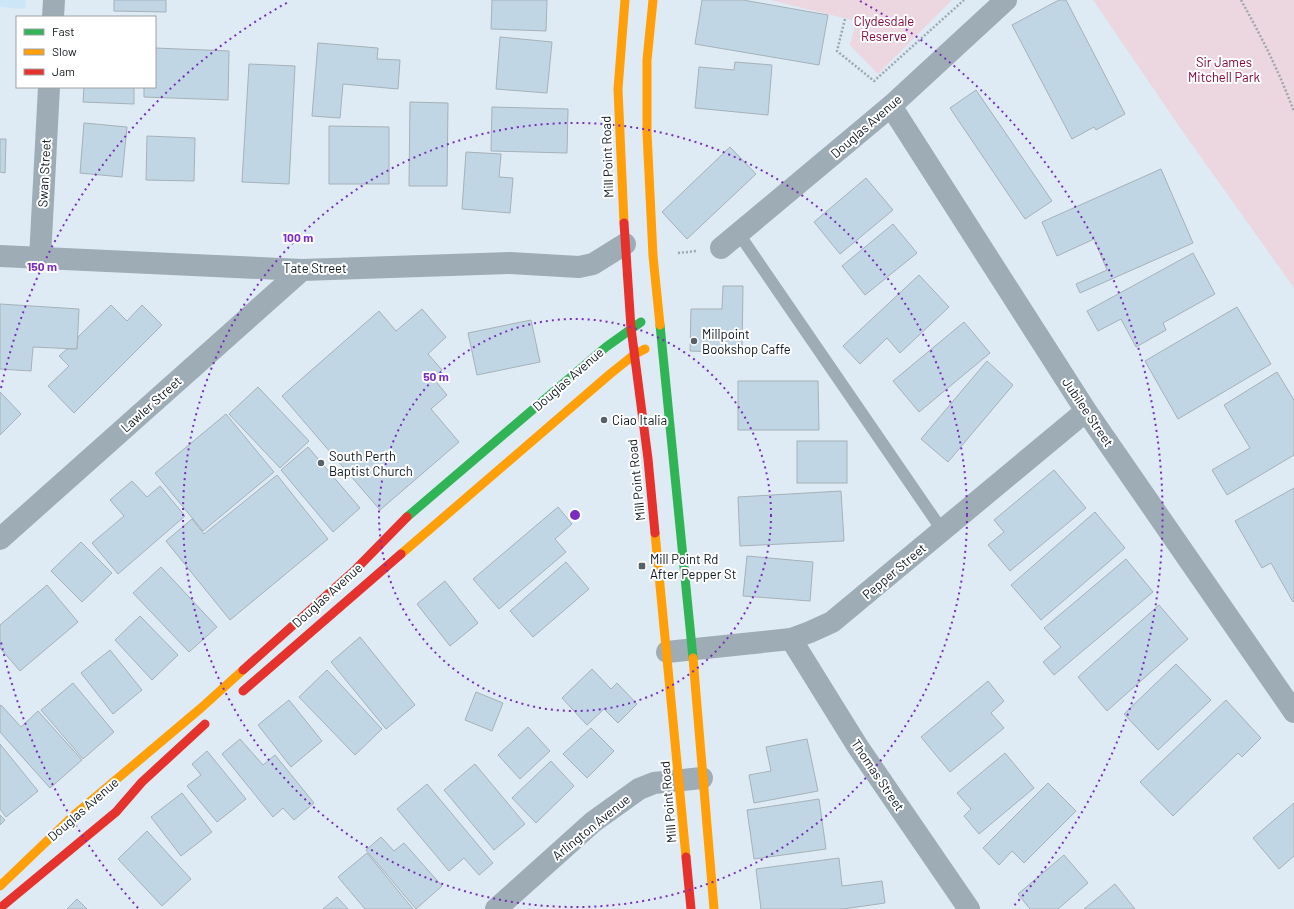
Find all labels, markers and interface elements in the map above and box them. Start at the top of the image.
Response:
park label: Clydesdale Reserve [854,13,914,44]
legend [16,16,156,88]
text: Fast [52,24,75,38]
text: Slow [52,44,77,58]
park label: Sir James Mitchell Park [1188,54,1260,85]
text: Jam [52,64,75,78]
street label: Douglas Avenue [827,91,905,161]
street label: Mill Point Road [598,116,616,198]
street label: Swan Street [34,138,54,208]
text: 100 m [283,230,313,244]
text: 150 m [27,259,57,273]
street label: Tate Street [283,260,347,276]
place label: Millpoint Bookshop Caffe [702,326,791,357]
marker: Millpoint Bookshop Caffe [689,336,699,346]
street label: Douglas Avenue [529,344,607,414]
text: 50 m [423,369,449,383]
street label: Lawler Street [117,373,185,435]
street label: Jubilee Street [1059,374,1117,450]
place label: Ciao Italia [612,412,667,428]
marker: Ciao Italia [599,415,609,425]
street label: Mill Point Road [624,438,648,522]
place label: South Perth Baptist Church [329,448,413,479]
marker: South Perth Baptist Church [316,458,326,468]
centre of rings [568,508,582,522]
street label: Pepper Street [859,540,929,602]
place label: Mill Point Rd After Pepper St [650,551,736,582]
street label: Douglas Avenue [289,559,365,631]
marker: Mill Point Rd After Pepper St [637,561,647,571]
street label: Thomas Street [848,736,908,814]
street label: Mill Point Road [656,760,680,844]
street label: Douglas Avenue [44,774,122,844]
street label: Arlington Avenue [549,791,633,863]

